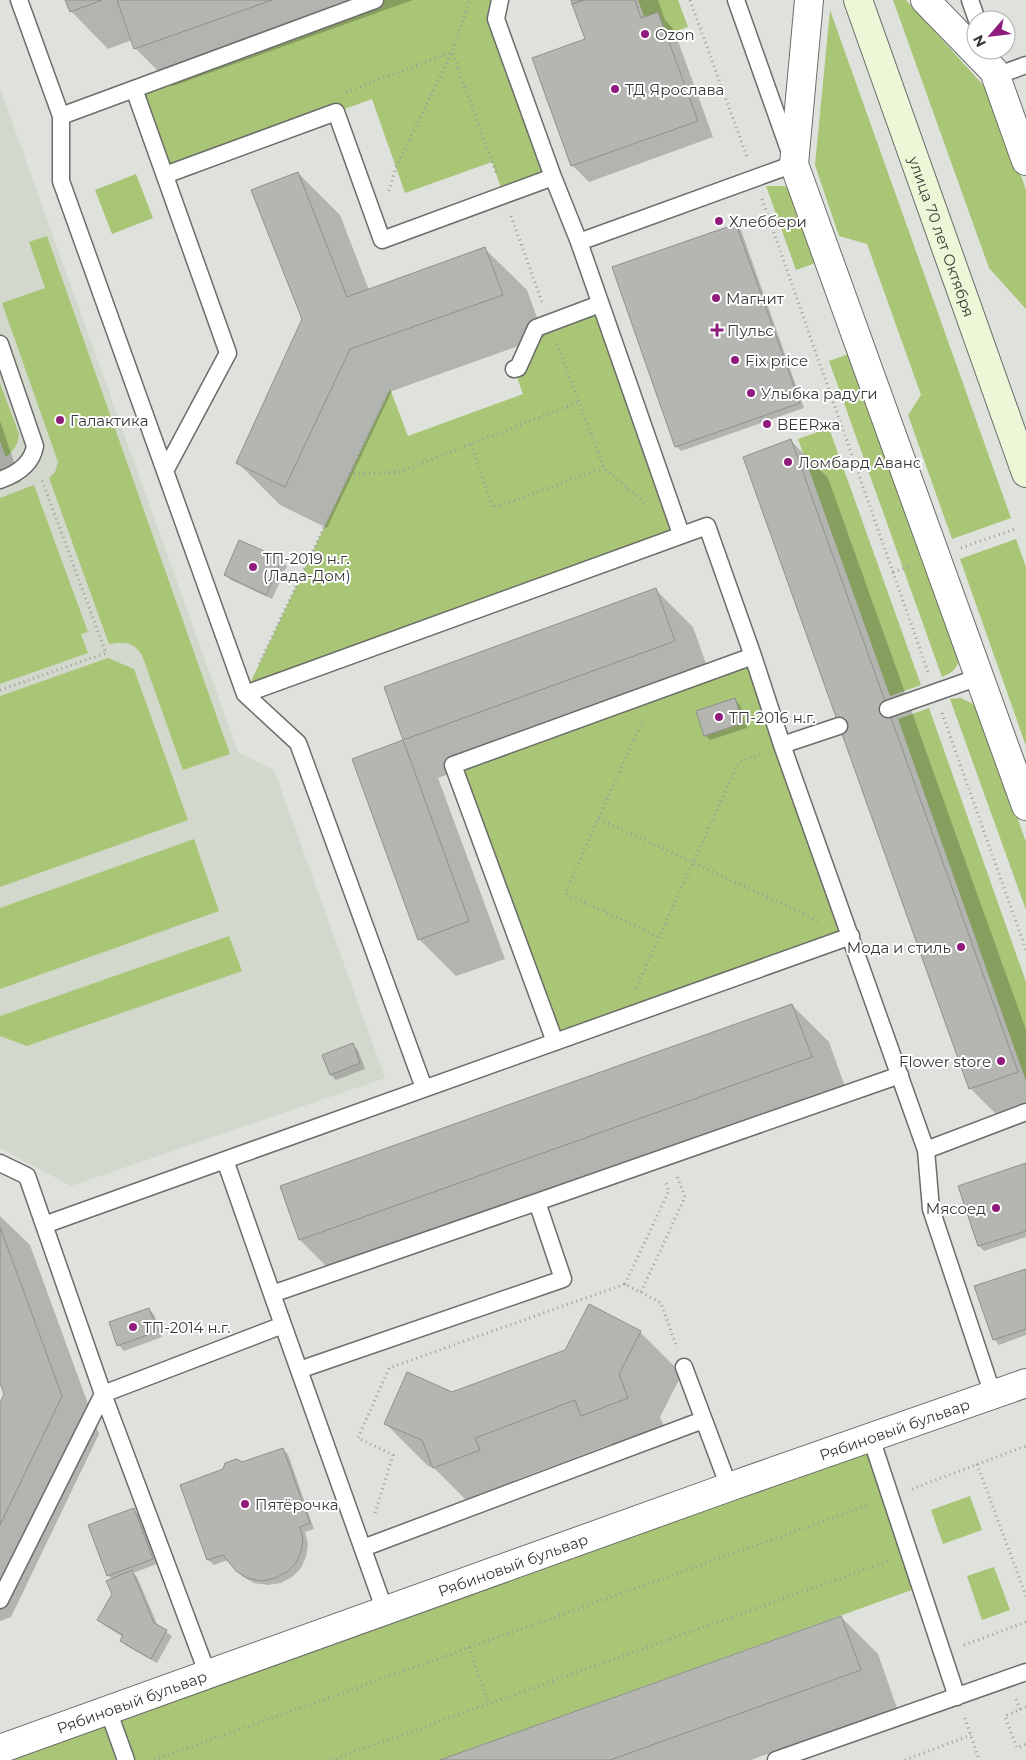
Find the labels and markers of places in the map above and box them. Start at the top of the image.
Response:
place label: Ozon [655,25,695,44]
marker: Ozon [639,28,651,40]
place label: ТД Ярослава [625,80,724,99]
marker: ТД Ярослава [609,83,621,95]
place label: Хлеббери [729,212,807,231]
marker: Хлеббери [713,215,725,227]
place label: Магнит [726,289,785,308]
marker: Магнит [710,292,722,304]
place label: Пульс [727,321,774,340]
marker: Пульс [711,324,723,336]
place label: Fix price [745,351,808,370]
marker: Fix price [729,354,741,366]
place label: Улыбка радуги [761,384,878,403]
marker: Улыбка радуги [745,387,757,399]
place label: Галактика [70,411,148,430]
marker: Галактика [54,414,66,426]
place label: BEERжа [777,415,840,434]
marker: BEERжа [761,418,773,430]
place label: Ломбард Аванс [798,453,921,472]
marker: Ломбард Аванс [782,456,794,468]
place label: ТП-2019 н.г. (Лада-Дом) [263,549,351,585]
marker: ТП-2019 н.г. (Лада-Дом) [247,561,259,573]
place label: ТП-2016 н.г. [729,708,816,727]
marker: ТП-2016 н.г. [713,711,725,723]
place label: Мода и стиль [847,938,951,957]
marker: Мода и стиль [955,941,967,953]
place label: Flower store [899,1052,991,1071]
marker: Flower store [995,1055,1007,1067]
place label: Мясоед [926,1199,986,1218]
marker: Мясоед [990,1202,1002,1214]
place label: ТП-2014 н.г. [143,1318,230,1337]
marker: ТП-2014 н.г. [127,1321,139,1333]
place label: Пятёрочка [255,1495,339,1514]
marker: Пятёрочка [239,1498,251,1510]

